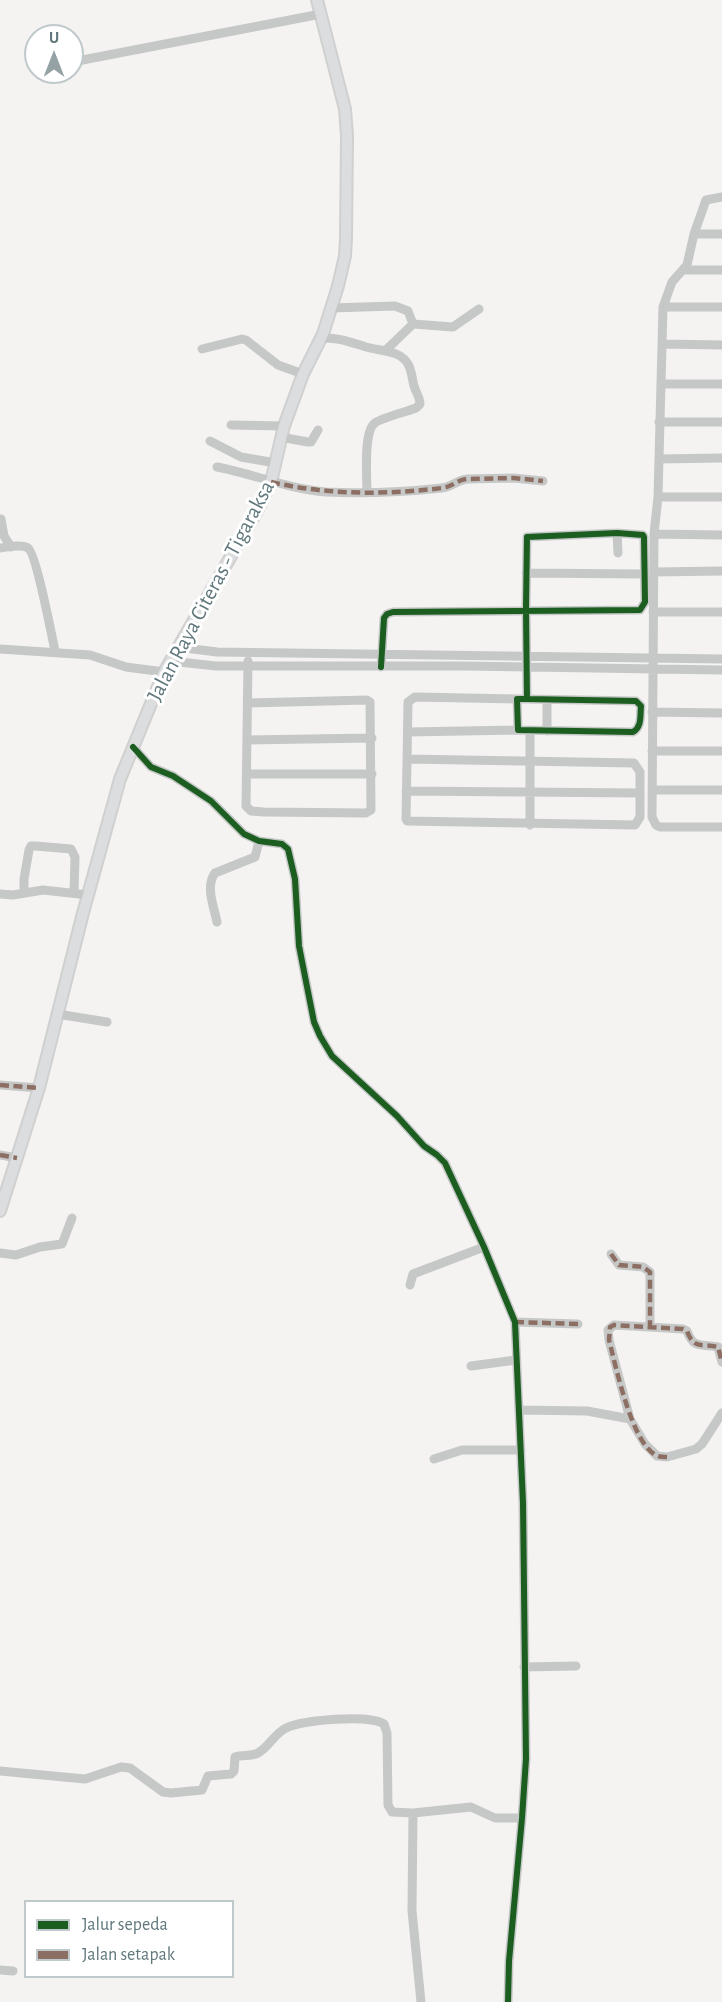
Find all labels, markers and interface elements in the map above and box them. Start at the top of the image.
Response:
north arrow [24,24,84,84]
text: U [49,30,59,46]
street label: Jalan Raya Citeras - Tigaraksa [142,476,280,706]
legend [24,1900,234,1978]
text: Jalur sepeda [82,1916,168,1934]
text: Jalan setapak [82,1946,175,1964]

